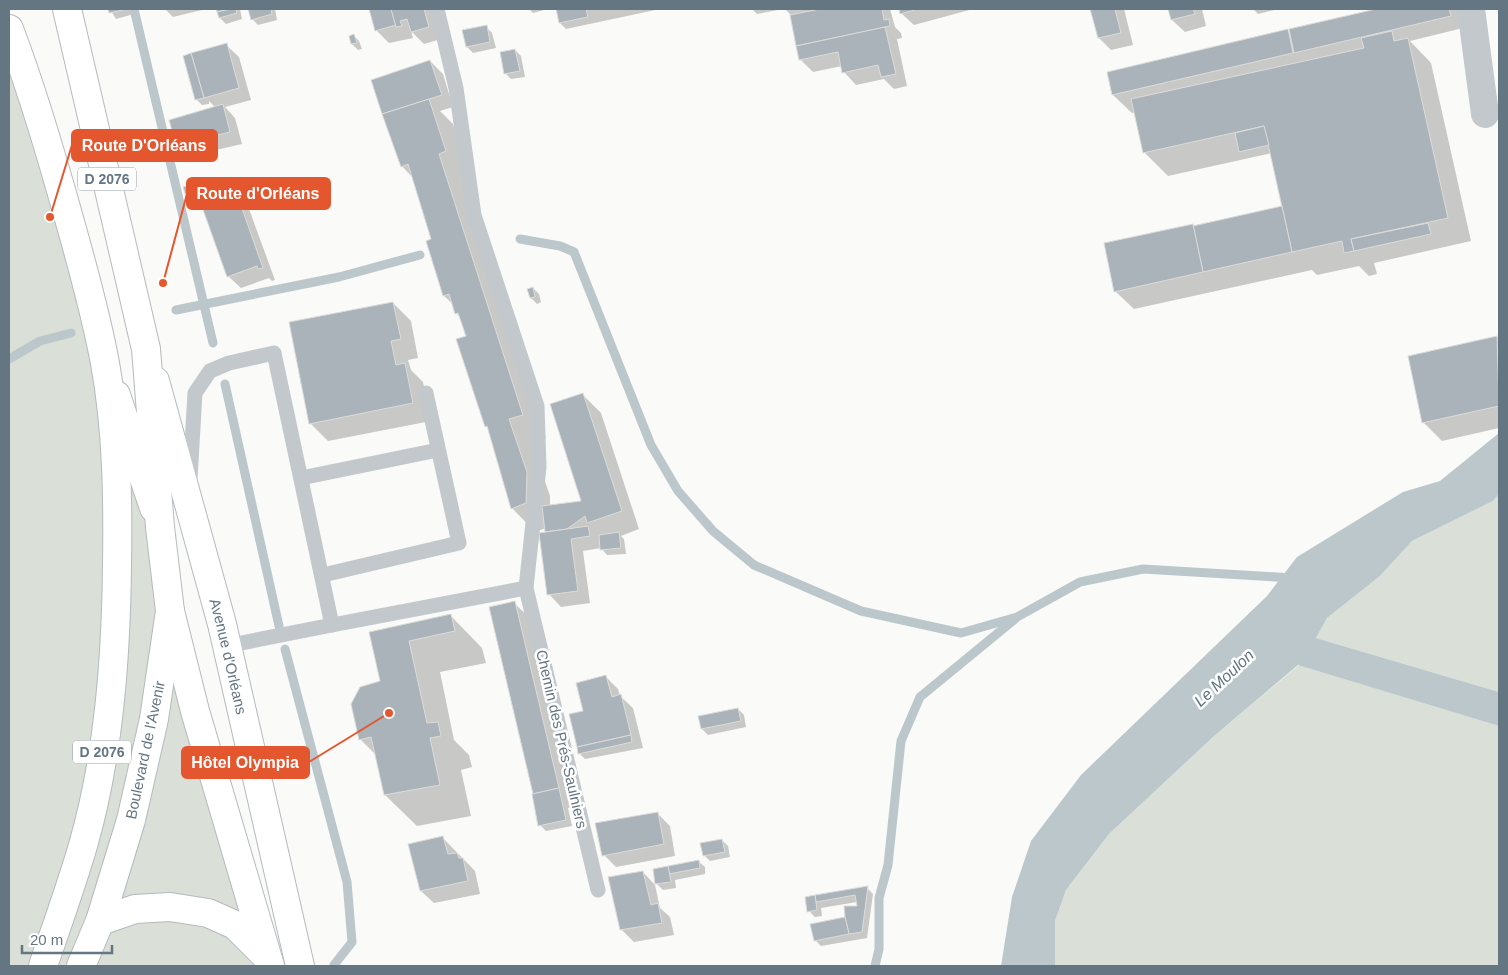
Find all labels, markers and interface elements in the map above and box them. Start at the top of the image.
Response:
callout: Route D'Orléans [72,130,217,161]
text: Route D'Orléans [82,137,206,154]
road number: D 2076 [78,168,136,190]
callout: Route d'Orléans [187,178,330,209]
text: Route d'Orléans [197,185,320,202]
street label: Avenue d'Orléans [207,596,251,716]
water label: Le Moulon [1191,646,1257,710]
street label: Chemin des Prés-Saulniers [533,648,591,830]
street label: Boulevard de l'Avenir [122,679,168,821]
road number: D 2076 [73,740,131,764]
callout: Hôtel Olympia [182,747,309,778]
text: Hôtel Olympia [191,754,299,771]
scale bar [22,922,112,954]
text: 20 m [30,931,63,948]

